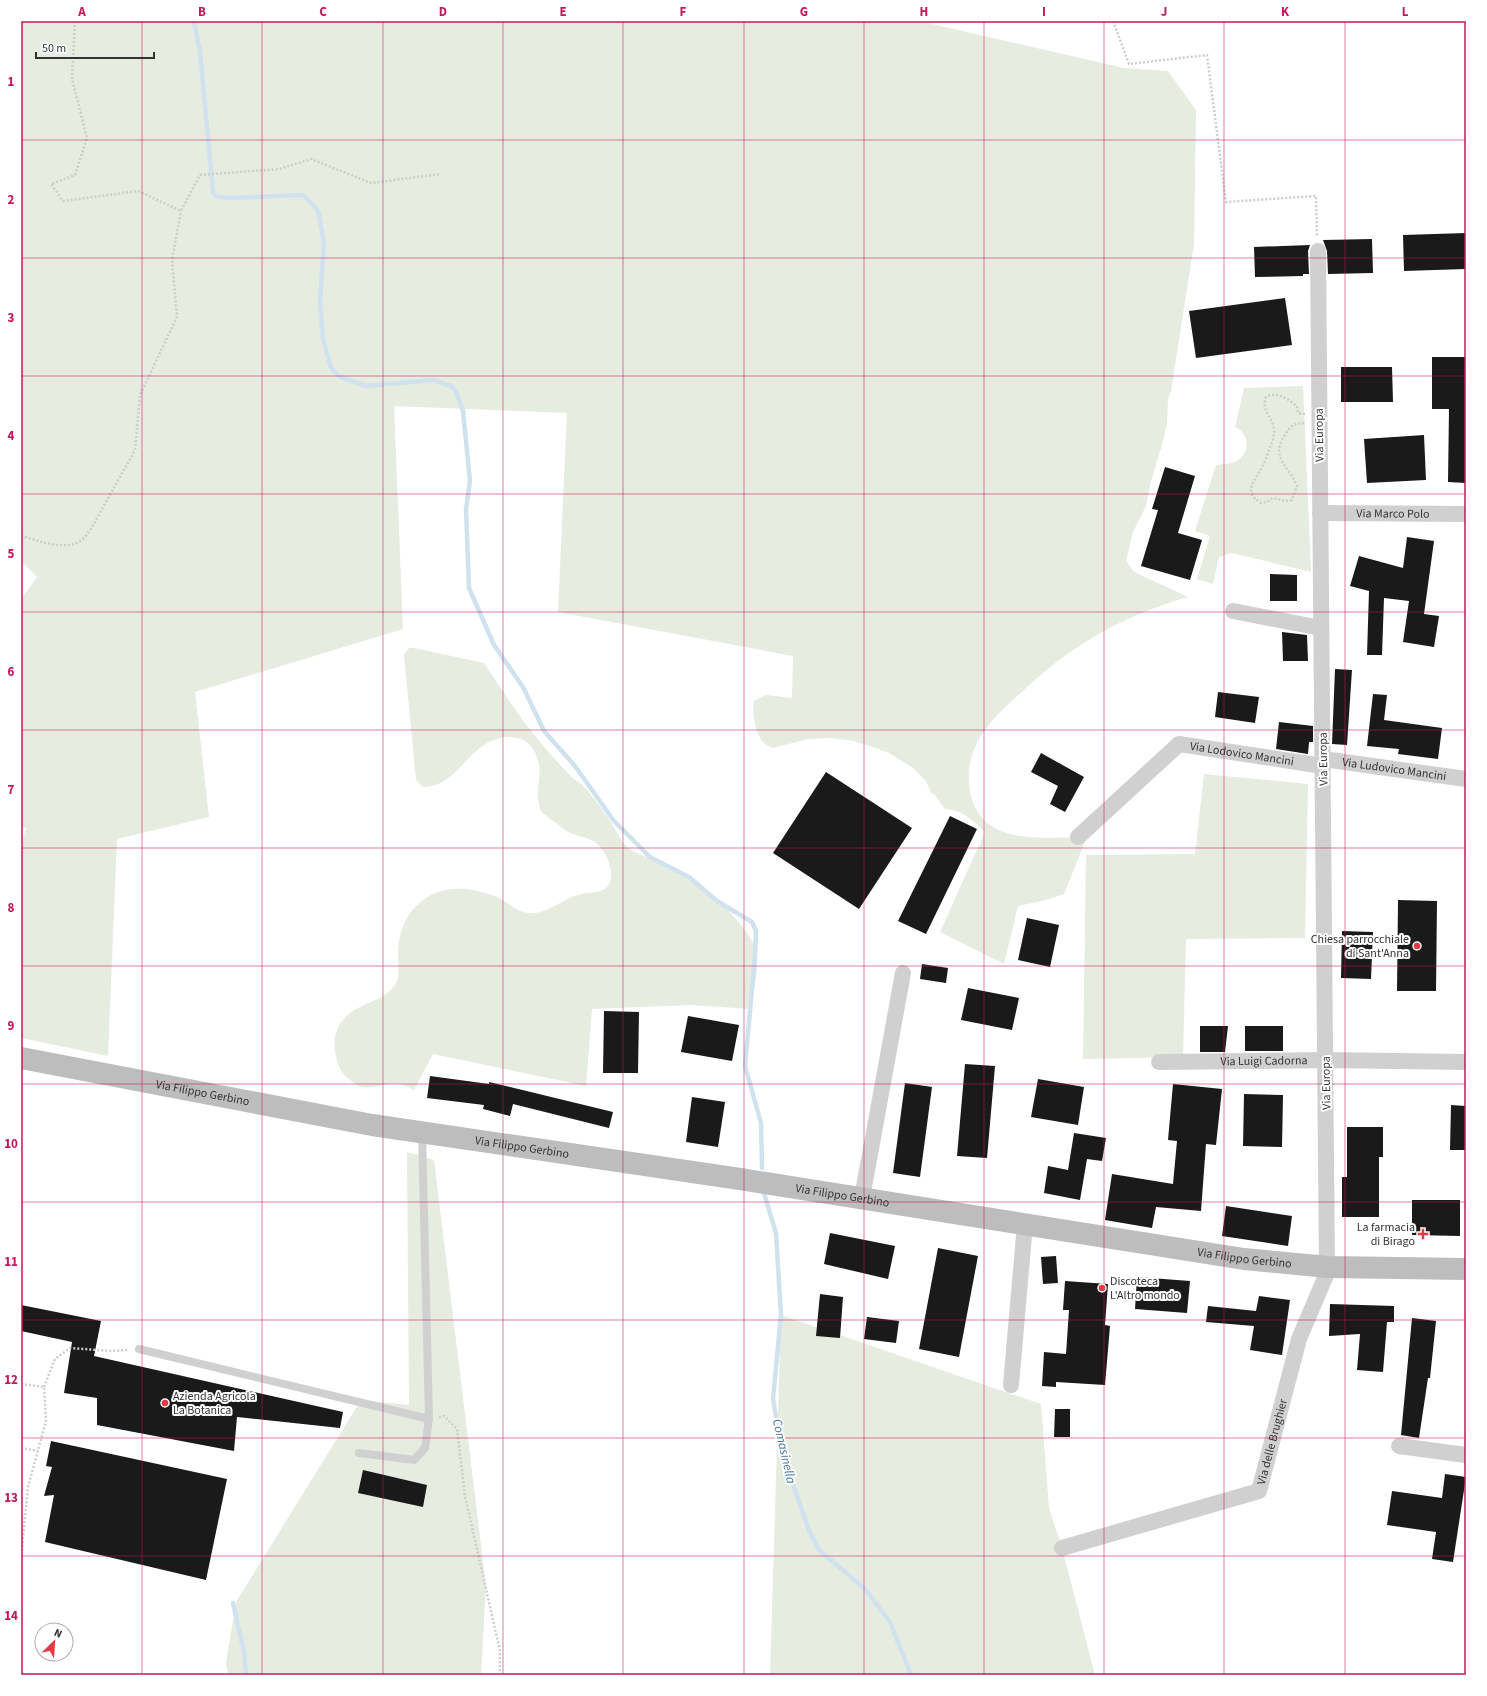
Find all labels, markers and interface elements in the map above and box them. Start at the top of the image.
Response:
text: A [77,3,86,21]
text: B [198,3,206,21]
text: C [319,3,327,21]
text: D [439,3,447,21]
text: E [559,3,567,21]
text: F [680,3,687,21]
text: G [800,3,808,21]
text: H [920,3,928,21]
text: I [1042,3,1046,21]
text: J [1161,3,1167,21]
text: K [1281,3,1290,21]
text: L [1402,3,1409,21]
scale bar [36,34,154,60]
text: 50 m [42,40,66,57]
text: 1 [8,73,15,91]
text: 2 [8,191,15,209]
text: 3 [8,309,15,327]
street label: Via Europa [1311,408,1328,462]
text: 4 [8,427,15,445]
street label: Via Marco Polo [1356,505,1430,523]
text: 5 [8,545,15,563]
text: 6 [8,663,15,681]
street label: Via Europa [1315,732,1332,786]
street label: Via Lodovico Mancini [1189,738,1295,770]
street label: Via Ludovico Mancini [1341,754,1447,785]
text: 7 [8,781,15,799]
text: 8 [8,899,15,917]
place label: Chiesa parrocchiale di Sant'Anna [1311,931,1409,962]
marker: Chiesa parrocchiale di Sant'Anna [1412,941,1422,951]
text: 9 [8,1017,15,1035]
street label: Via Luigi Cadorna [1220,1052,1308,1070]
street label: Via Europa [1318,1056,1335,1110]
street label: Via Filippo Gerbino [154,1076,251,1110]
street label: Via Filippo Gerbino [474,1132,570,1163]
text: 10 [4,1135,18,1153]
street label: Via Filippo Gerbino [794,1180,891,1212]
place label: La farmacia di Birago [1357,1219,1415,1250]
marker: La farmacia di Birago [1418,1229,1428,1239]
street label: Via Filippo Gerbino [1196,1244,1292,1273]
text: 11 [4,1253,18,1271]
place label: Discoteca L'Altro mondo [1110,1273,1180,1304]
marker: Discoteca L'Altro mondo [1097,1283,1107,1293]
text: 12 [4,1371,18,1389]
place label: Azienda Agricola La Botanica [173,1388,256,1419]
street label: Via delle Brughier [1253,1396,1292,1487]
marker: Azienda Agricola La Botanica [160,1398,170,1408]
water label: Comasinella [768,1417,800,1485]
text: 13 [4,1489,18,1507]
text: 14 [4,1607,18,1625]
north arrow [34,1622,74,1662]
text: N [52,1625,65,1642]

